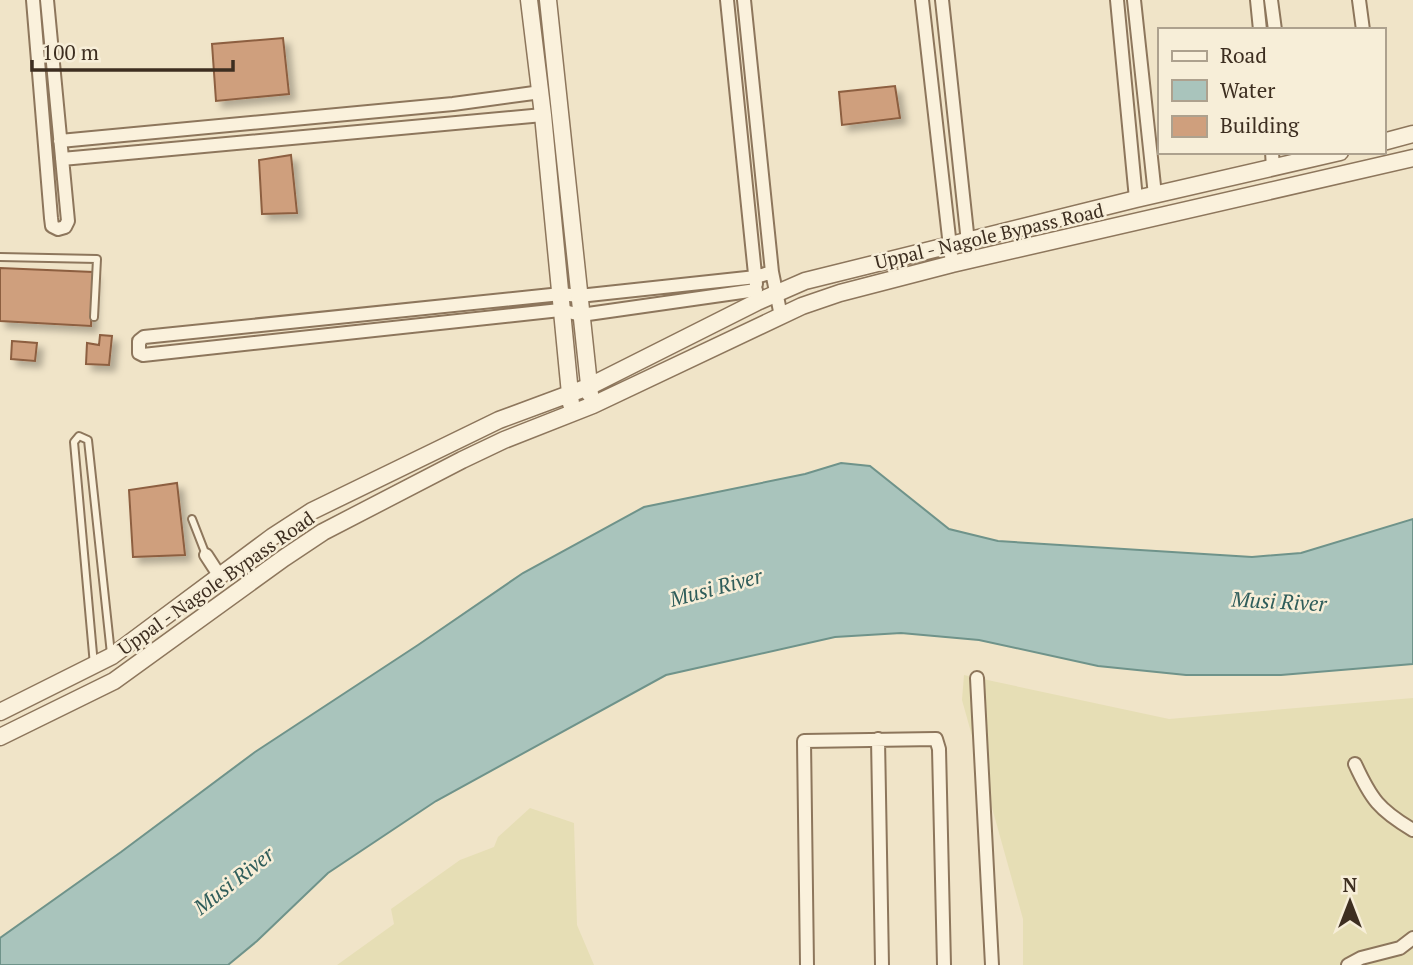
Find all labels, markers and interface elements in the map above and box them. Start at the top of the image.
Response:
scale bar [32,28,233,72]
legend [1158,28,1385,154]
text: 100 m [42,38,99,66]
text: Road [1220,41,1267,69]
text: Water [1220,76,1275,104]
text: Building [1220,111,1300,139]
street label: Uppal - Nagole Bypass Road [872,197,1106,274]
street label: Uppal - Nagole Bypass Road [113,505,319,660]
water label: Musi River [665,561,766,613]
water label: Musi River [1230,584,1328,618]
water label: Musi River [187,839,280,921]
north arrow [1315,867,1385,937]
text: N [1343,872,1358,897]

